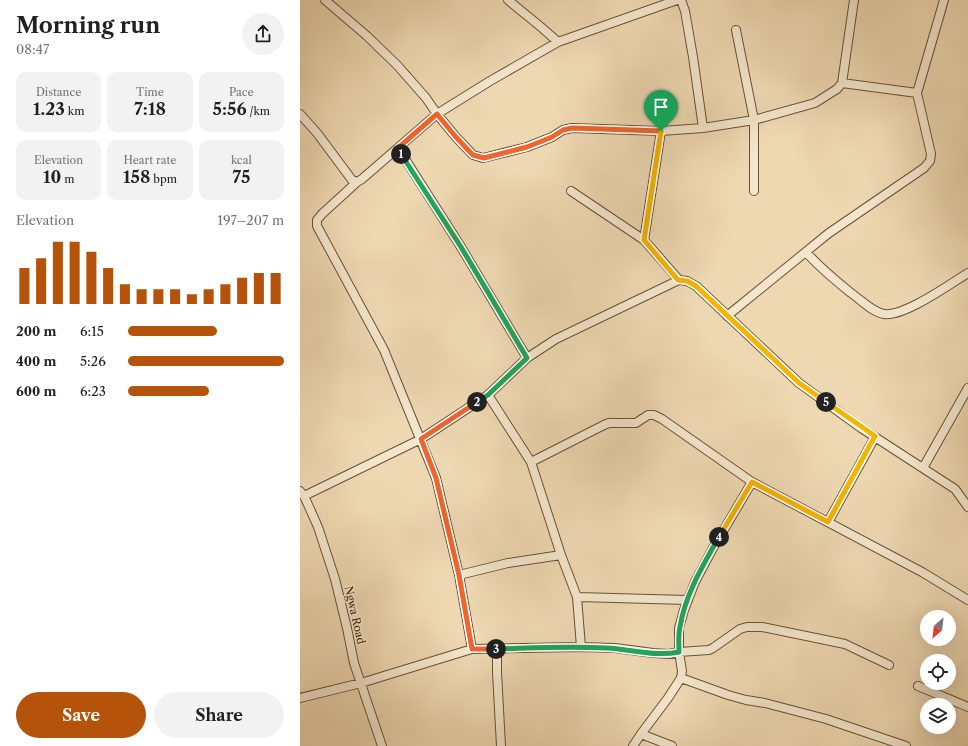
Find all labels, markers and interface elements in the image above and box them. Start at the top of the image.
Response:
text: Morning run [16,12,160,39]
button: share [242,13,284,55]
text: 08:47 [16,41,50,57]
text: Distance [36,85,81,99]
text: Time [136,85,164,99]
text: Pace [229,85,254,99]
pin [644,90,678,131]
icon: arrive [650,96,672,118]
text: 1.23 [33,99,65,119]
text: 7:18 [134,99,166,119]
text: 5:56 [213,99,247,119]
text: km [65,104,84,118]
text: /km [247,104,270,118]
pin: 1 [391,144,411,164]
text: 1 [399,147,403,161]
text: Elevation [34,153,83,167]
text: Heart rate [123,153,177,167]
text: kcal [231,153,252,167]
text: 10 [43,167,61,187]
text: 158 [123,167,150,187]
text: 75 [232,167,250,187]
text: m [61,172,74,186]
text: bpm [150,172,177,186]
text: Elevation [16,212,74,228]
text: 197–207 m [217,212,284,228]
text: 200 m [16,323,56,339]
text: 6:15 [80,323,104,339]
text: 400 m [16,353,56,369]
text: 5:26 [80,353,106,369]
text: 600 m [16,383,57,399]
text: 6:23 [80,383,106,399]
pin: 2 [467,392,487,412]
pin: 5 [816,392,836,412]
text: 2 [474,395,480,409]
text: 5 [823,395,829,409]
pin: 4 [709,527,729,547]
text: 4 [716,530,722,544]
street label: Ngwa Road [342,585,369,646]
north arrow [920,610,956,646]
map controls [920,610,956,734]
pin: 3 [486,639,506,659]
text: 3 [493,642,499,656]
button: locate [920,654,956,690]
button: Save [16,692,146,738]
button: Share [154,692,284,738]
button: layers [920,698,956,734]

